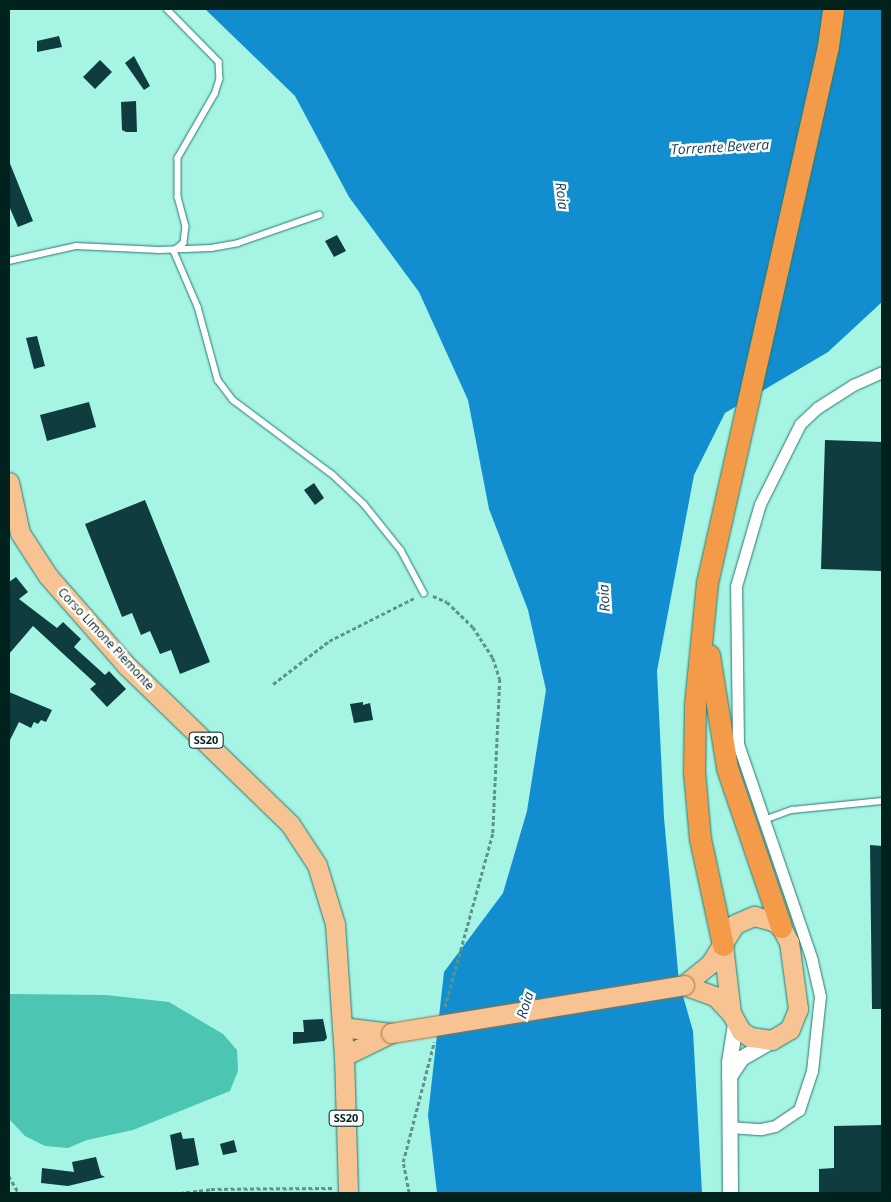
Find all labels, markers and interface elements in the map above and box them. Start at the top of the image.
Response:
water label: Torrente Bevera [670,136,770,158]
water label: Roia [552,181,572,211]
water label: Roia [595,584,613,612]
street label: Corso Limone Piemonte [55,585,157,693]
road number: SS20 [188,732,224,748]
water label: Roia [513,989,537,1021]
road number: SS20 [328,1110,364,1126]

